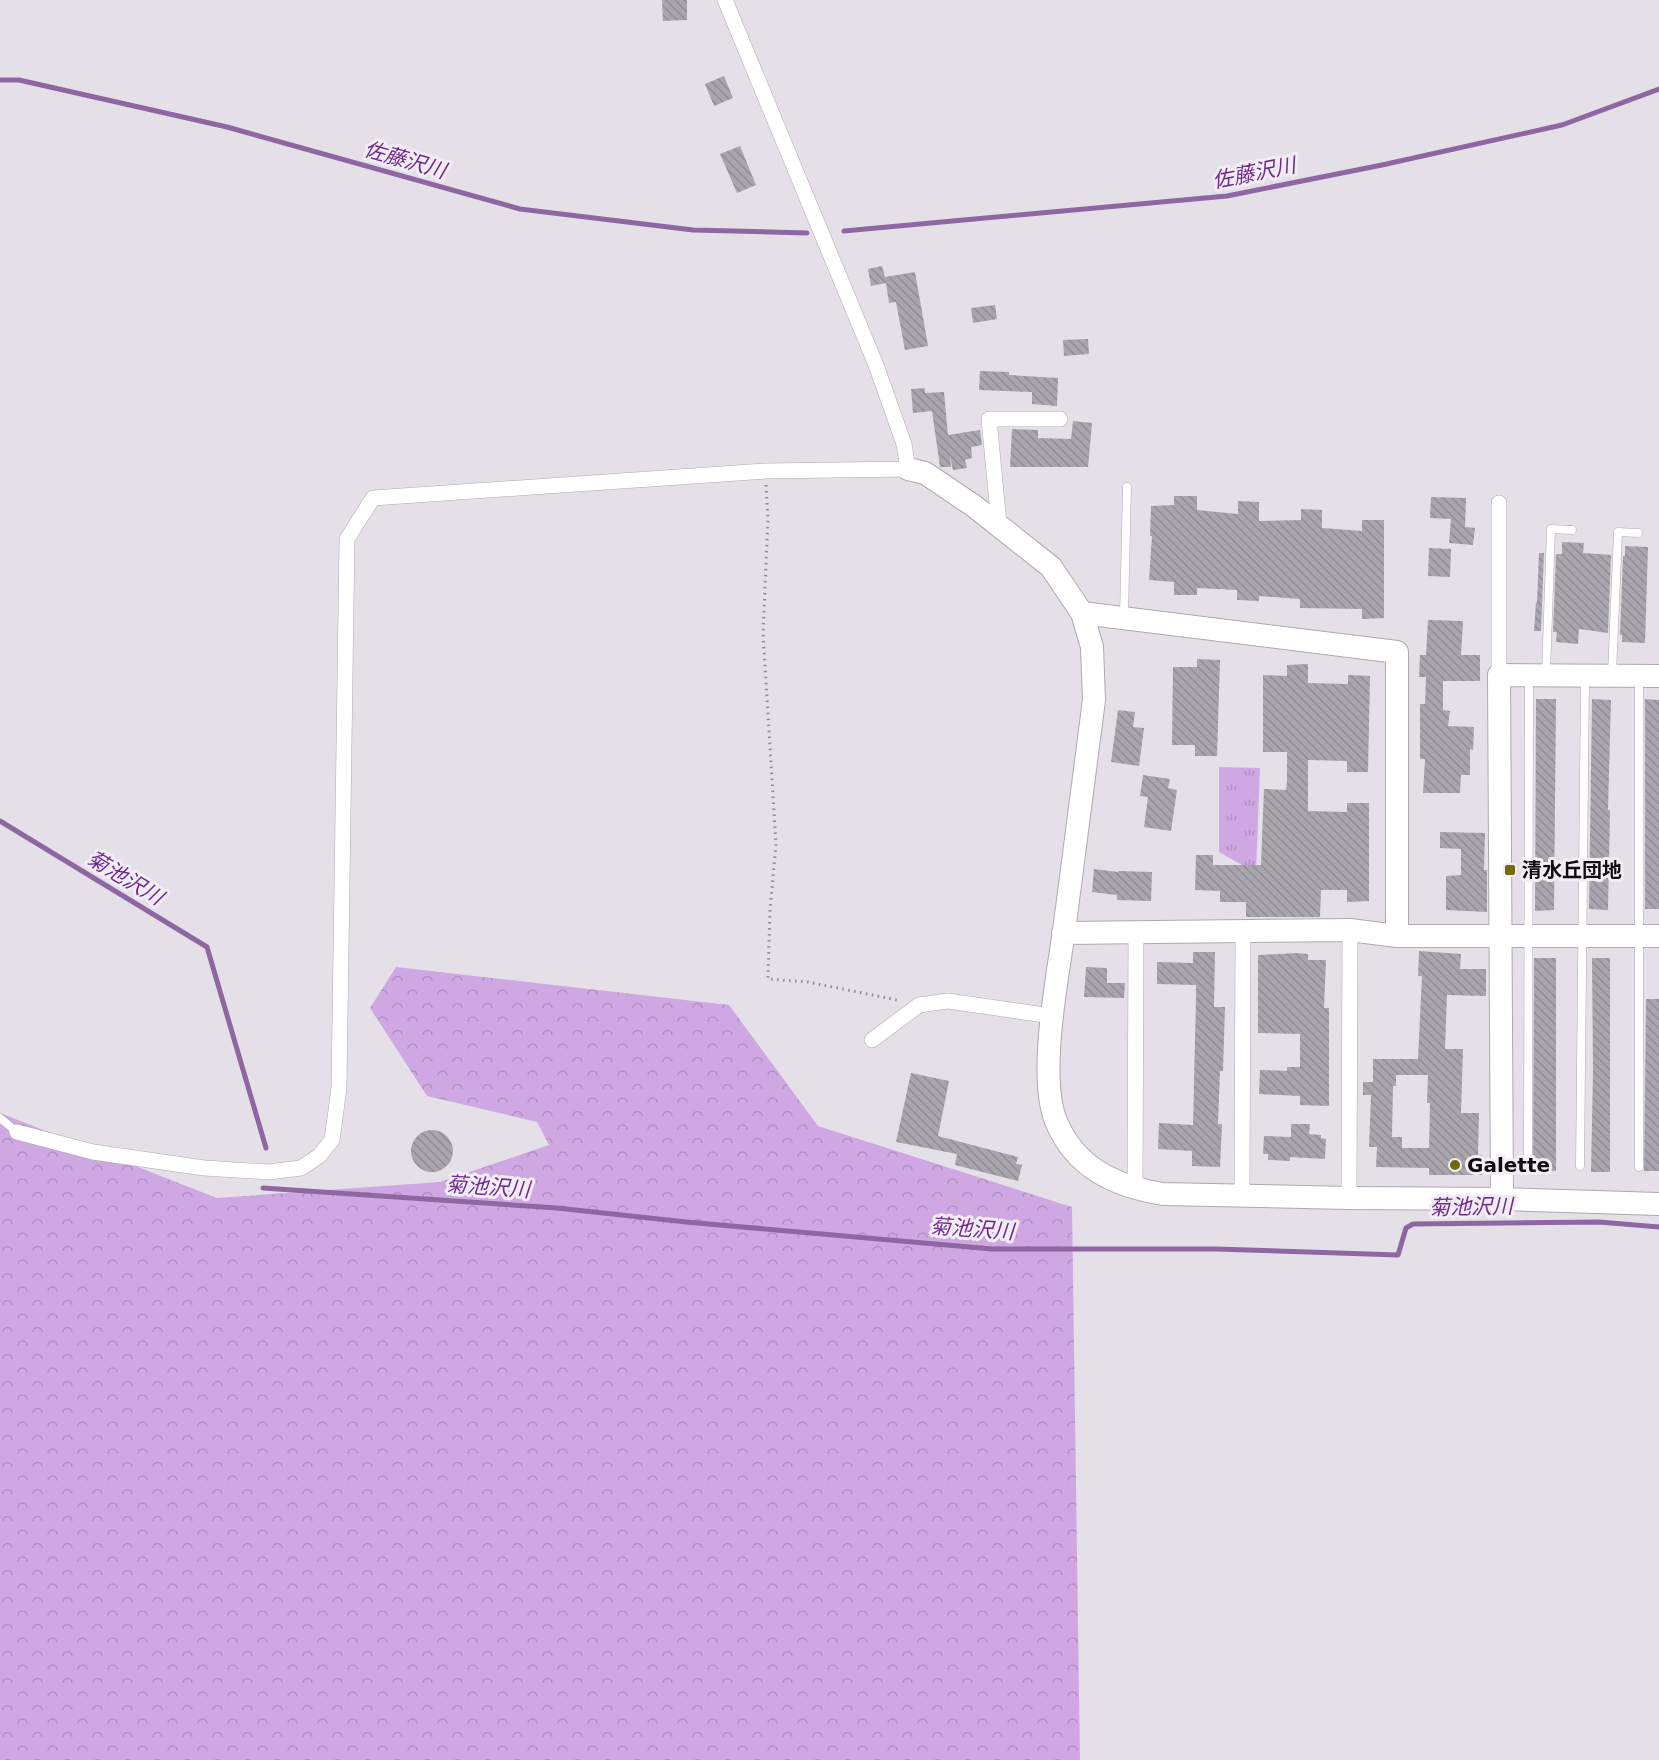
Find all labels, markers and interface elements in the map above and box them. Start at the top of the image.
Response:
water label: 佐藤沢川 [361,137,451,184]
water label: 佐藤沢川 [1210,153,1299,193]
water label: 菊池沢川 [83,846,169,911]
place label: 清水丘団地 [1522,858,1622,882]
marker: 清水丘団地 [1503,863,1517,877]
place label: Galette [1467,1153,1550,1177]
marker: Galette [1448,1158,1462,1172]
water label: 菊池沢川 [445,1172,533,1202]
water label: 菊池沢川 [1429,1194,1515,1220]
water label: 菊池沢川 [929,1214,1017,1244]

